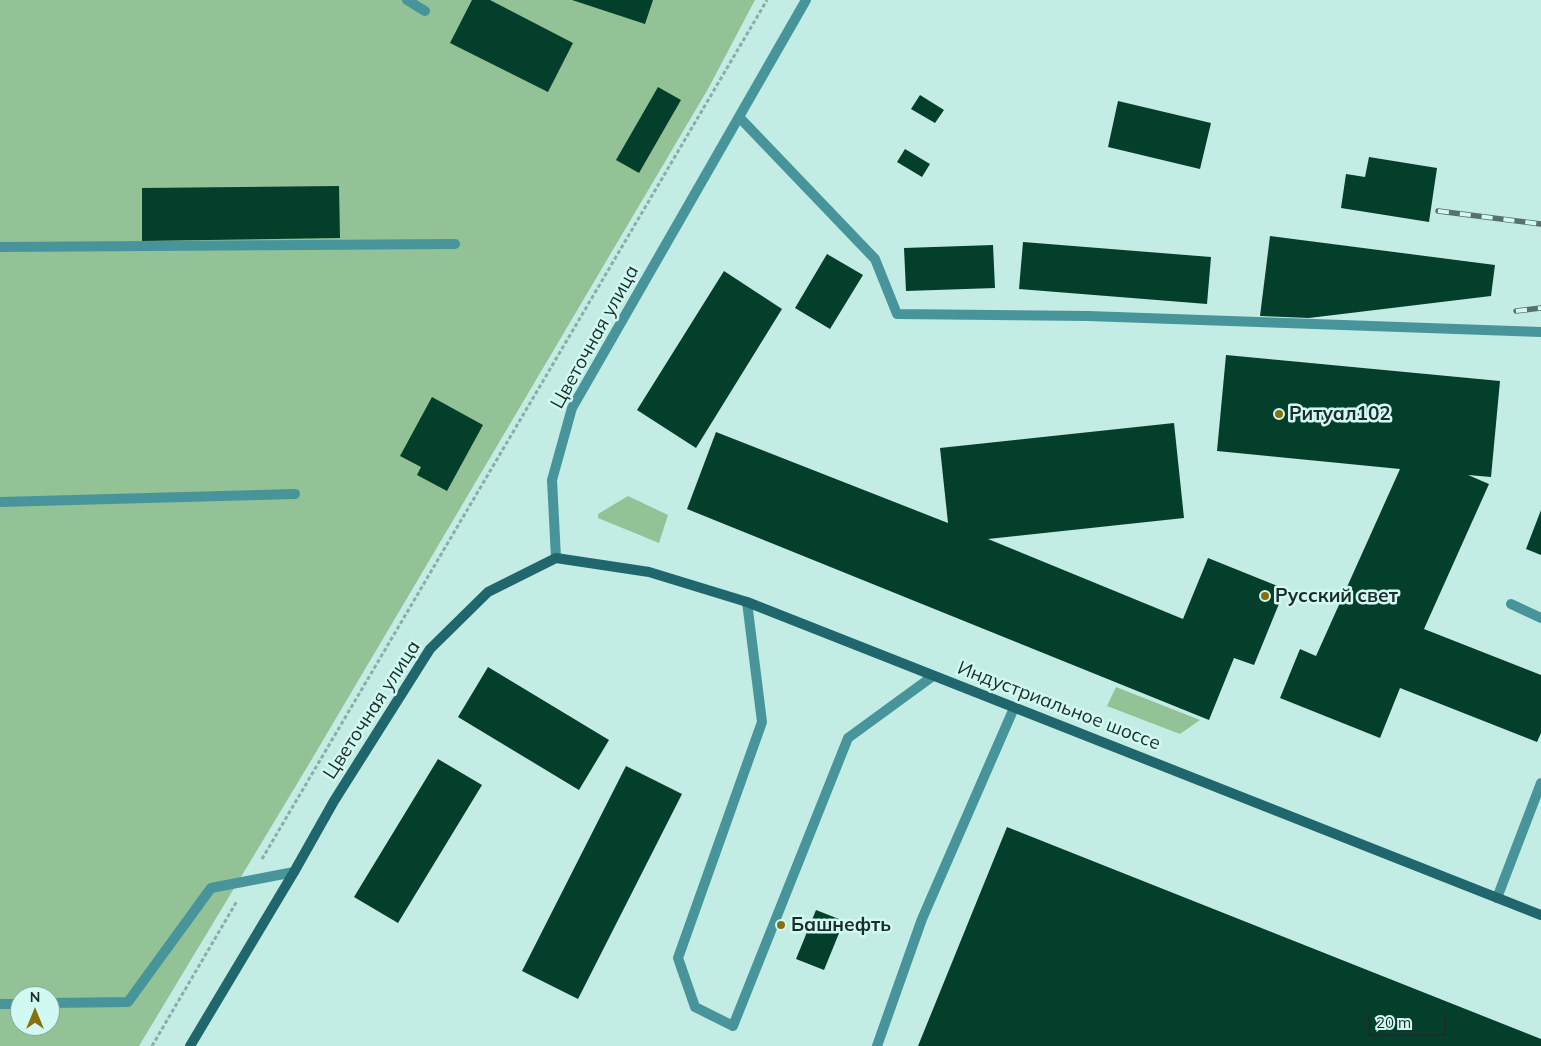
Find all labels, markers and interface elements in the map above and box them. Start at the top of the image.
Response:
street label: Цветочная улица [546,261,644,413]
place label: Ритуал102 [1289,403,1391,425]
marker: Ритуал102 [1273,408,1285,420]
place label: Русский свет [1275,585,1398,607]
marker: Русский свет [1259,590,1271,602]
street label: Цветочная улица [319,637,425,783]
street label: Индустриальное шоссе [954,657,1164,755]
place label: Башнефть [791,914,891,936]
marker: Башнефть [775,919,787,931]
north arrow [10,986,60,1036]
text: N [30,988,40,1006]
scale bar [1371,1004,1448,1036]
text: 20 m [1376,1013,1411,1032]

